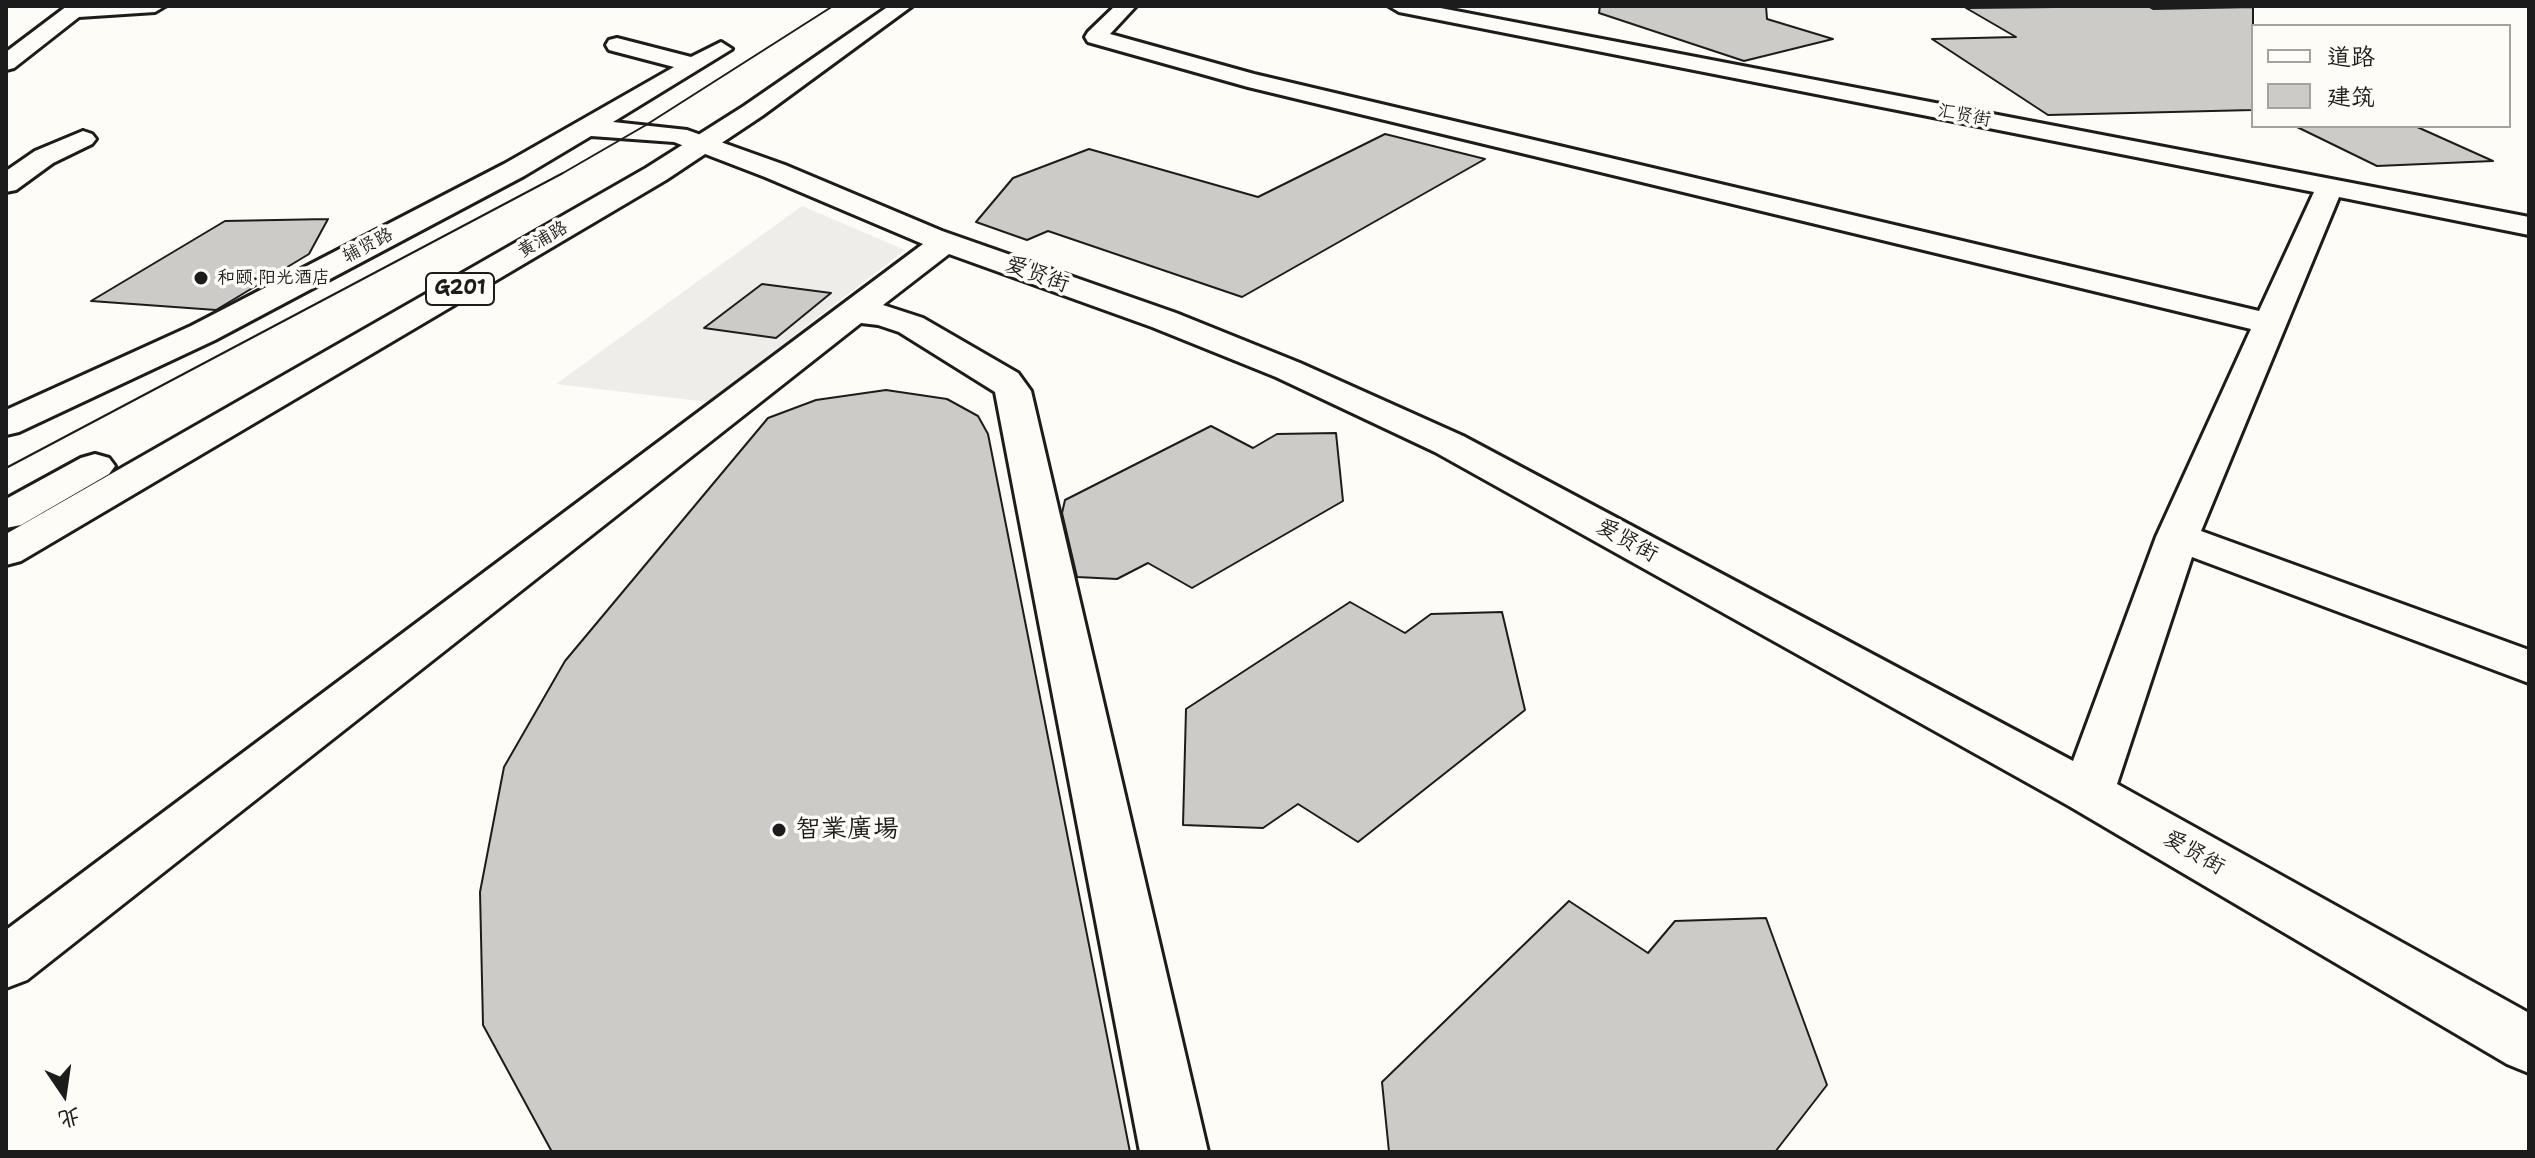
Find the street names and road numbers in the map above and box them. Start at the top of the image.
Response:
street label: 汇贤街 [1935,100,1993,132]
street label: 黄浦路 [514,217,572,263]
street label: 辅贤路 [339,224,397,268]
street label: 爱贤街 [1001,251,1073,299]
road number: G201 [426,273,494,305]
street label: 爱贤街 [1592,513,1662,569]
street label: 爱贤街 [2159,825,2229,881]

